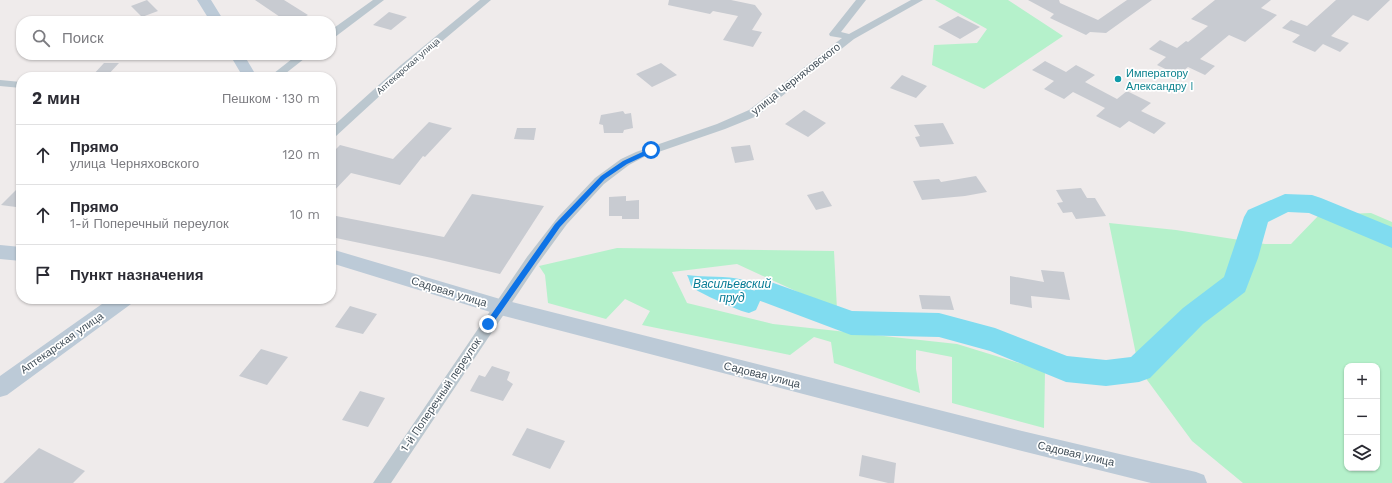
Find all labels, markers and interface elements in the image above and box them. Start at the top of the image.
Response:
search box [16,16,336,60]
icon: search [30,27,52,49]
text: Поиск [62,29,104,47]
street label: Аптекарская улица [374,36,442,96]
street label: улица Черняховского [749,40,843,118]
place label: Императору Александру I [1126,67,1193,93]
marker: Императору Александру I [1113,74,1123,84]
text: 2 мин [32,88,80,108]
text: Пешком · 130 m [222,91,320,106]
text: Прямо [70,138,119,156]
route start [642,141,660,159]
icon: ahead [32,144,54,166]
text: 120 m [282,147,320,162]
text: улица Черняховского [70,156,199,171]
text: Прямо [70,198,119,216]
icon: ahead [32,204,54,226]
text: 10 m [290,207,320,222]
text: 1-й Поперечный переулок [70,216,229,231]
icon: arrive [32,264,54,286]
text: Пункт назначения [70,266,203,284]
street label: Садовая улица [410,274,489,310]
water label: Васильевский пруд [693,277,771,305]
street label: Аптекарская улица [18,309,107,376]
route end [479,315,497,333]
street label: 1-й Поперечный переулок [398,336,484,454]
street label: Садовая улица [722,359,803,391]
map controls [1344,363,1380,471]
button: + [1344,363,1380,399]
button: − [1344,399,1380,435]
button: layers [1344,435,1380,471]
street label: Садовая улица [1036,439,1117,469]

